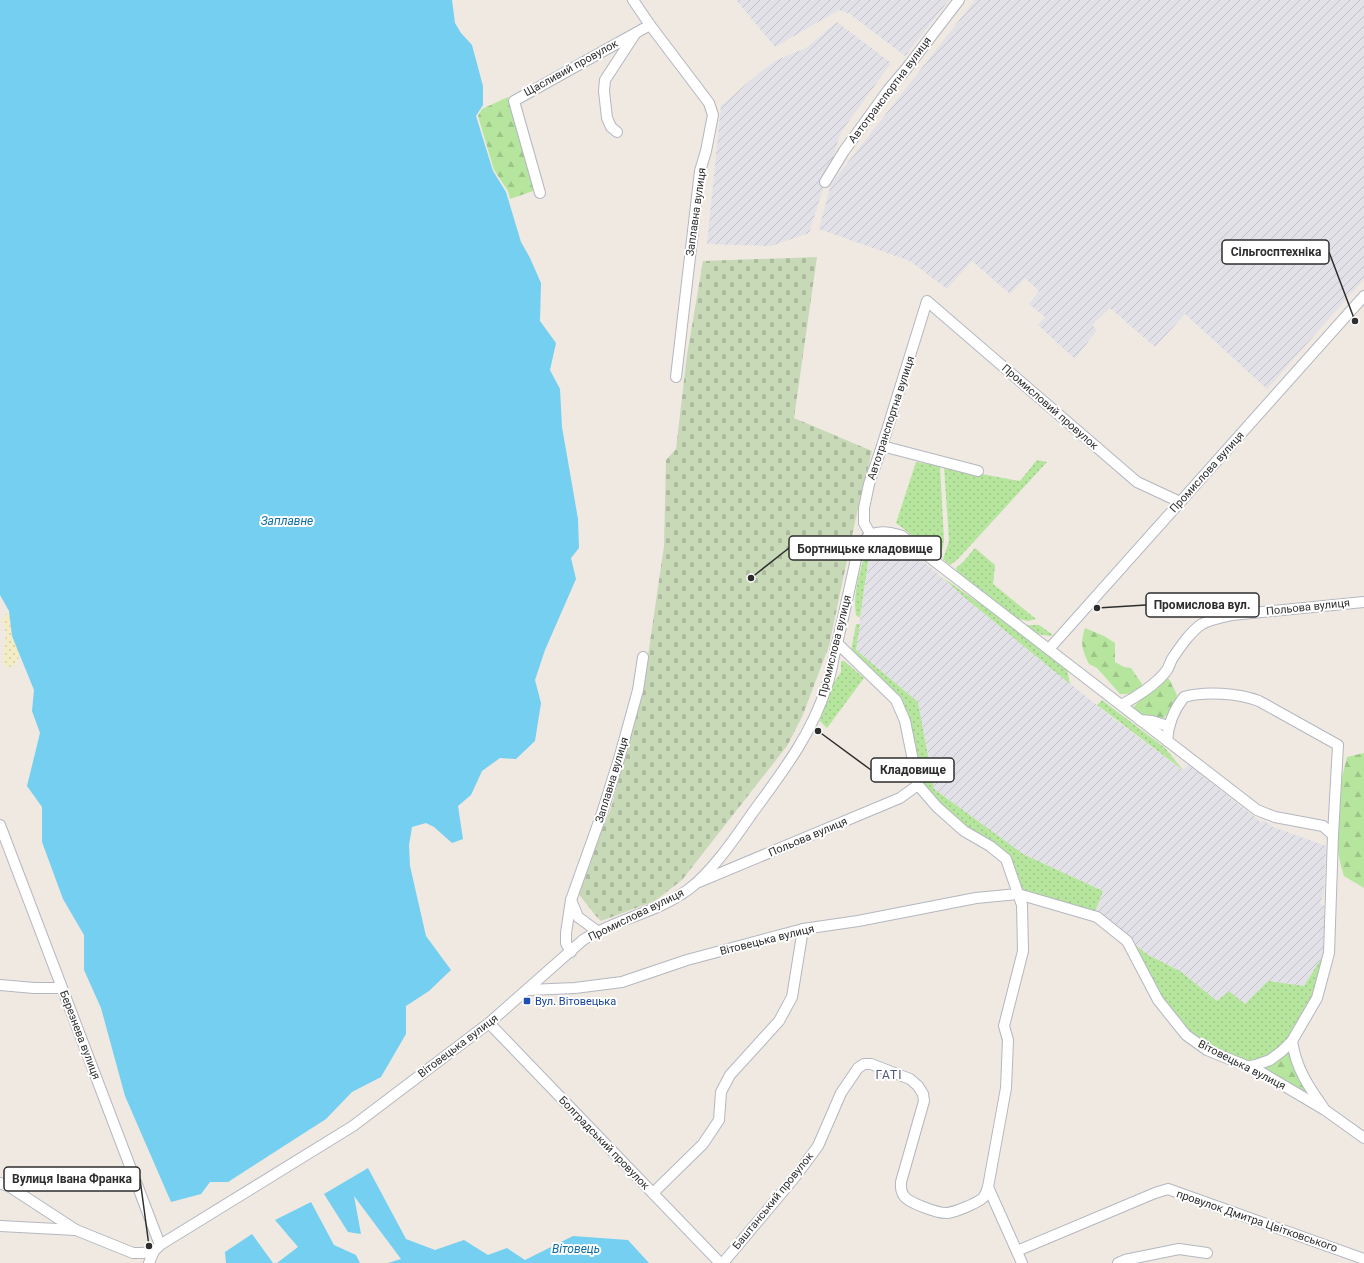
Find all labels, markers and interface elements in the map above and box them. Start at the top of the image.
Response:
street label: Автотранспортна вулиця [846,34,934,146]
street label: Щасливий провулок [522,37,620,99]
street label: Заплавна вулиця [683,167,709,257]
callout: Сільгосптехніка [1222,240,1329,264]
text: Сільгосптехніка [1231,245,1322,259]
street label: Автотранспортна вулиця [865,354,917,482]
street label: Промисловий провулок [999,362,1101,452]
street label: Промислова вулиця [1167,429,1247,515]
water label: Заплавне [261,514,313,528]
callout: Бортницьке кладовище [789,536,941,560]
text: Бортницьке кладовище [797,542,933,556]
callout: Промислова вул. [1146,593,1259,617]
street label: Промислова вулиця [816,594,854,698]
street label: Польова вулиця [1265,596,1351,618]
text: Промислова вул. [1154,598,1250,612]
street label: Заплавна вулиця [593,735,631,825]
callout: Кладовище [871,758,954,782]
text: Кладовище [880,763,947,777]
street label: Польова вулиця [767,815,849,859]
street label: Промислова вулиця [586,886,686,944]
street label: Вітовецька вулиця [719,922,815,958]
street label: Березнева вулиця [57,989,103,1081]
place label: Вул. Вітовецька [535,995,616,1008]
marker: Вул. Вітовецька [522,996,532,1006]
street label: Вітовецька вулиця [415,1012,501,1080]
street label: Вітовецька вулиця [1196,1037,1288,1093]
district label: ГАТІ [875,1068,903,1082]
street label: Болградський провулок [556,1094,652,1192]
street label: Баштанський провулок [730,1150,816,1252]
callout: Вулиця Івана Франка [4,1167,140,1191]
text: Вулиця Івана Франка [12,1172,133,1186]
street label: провулок Дмитра Цвітковського [1175,1187,1339,1255]
water label: Вітовець [552,1242,600,1256]

